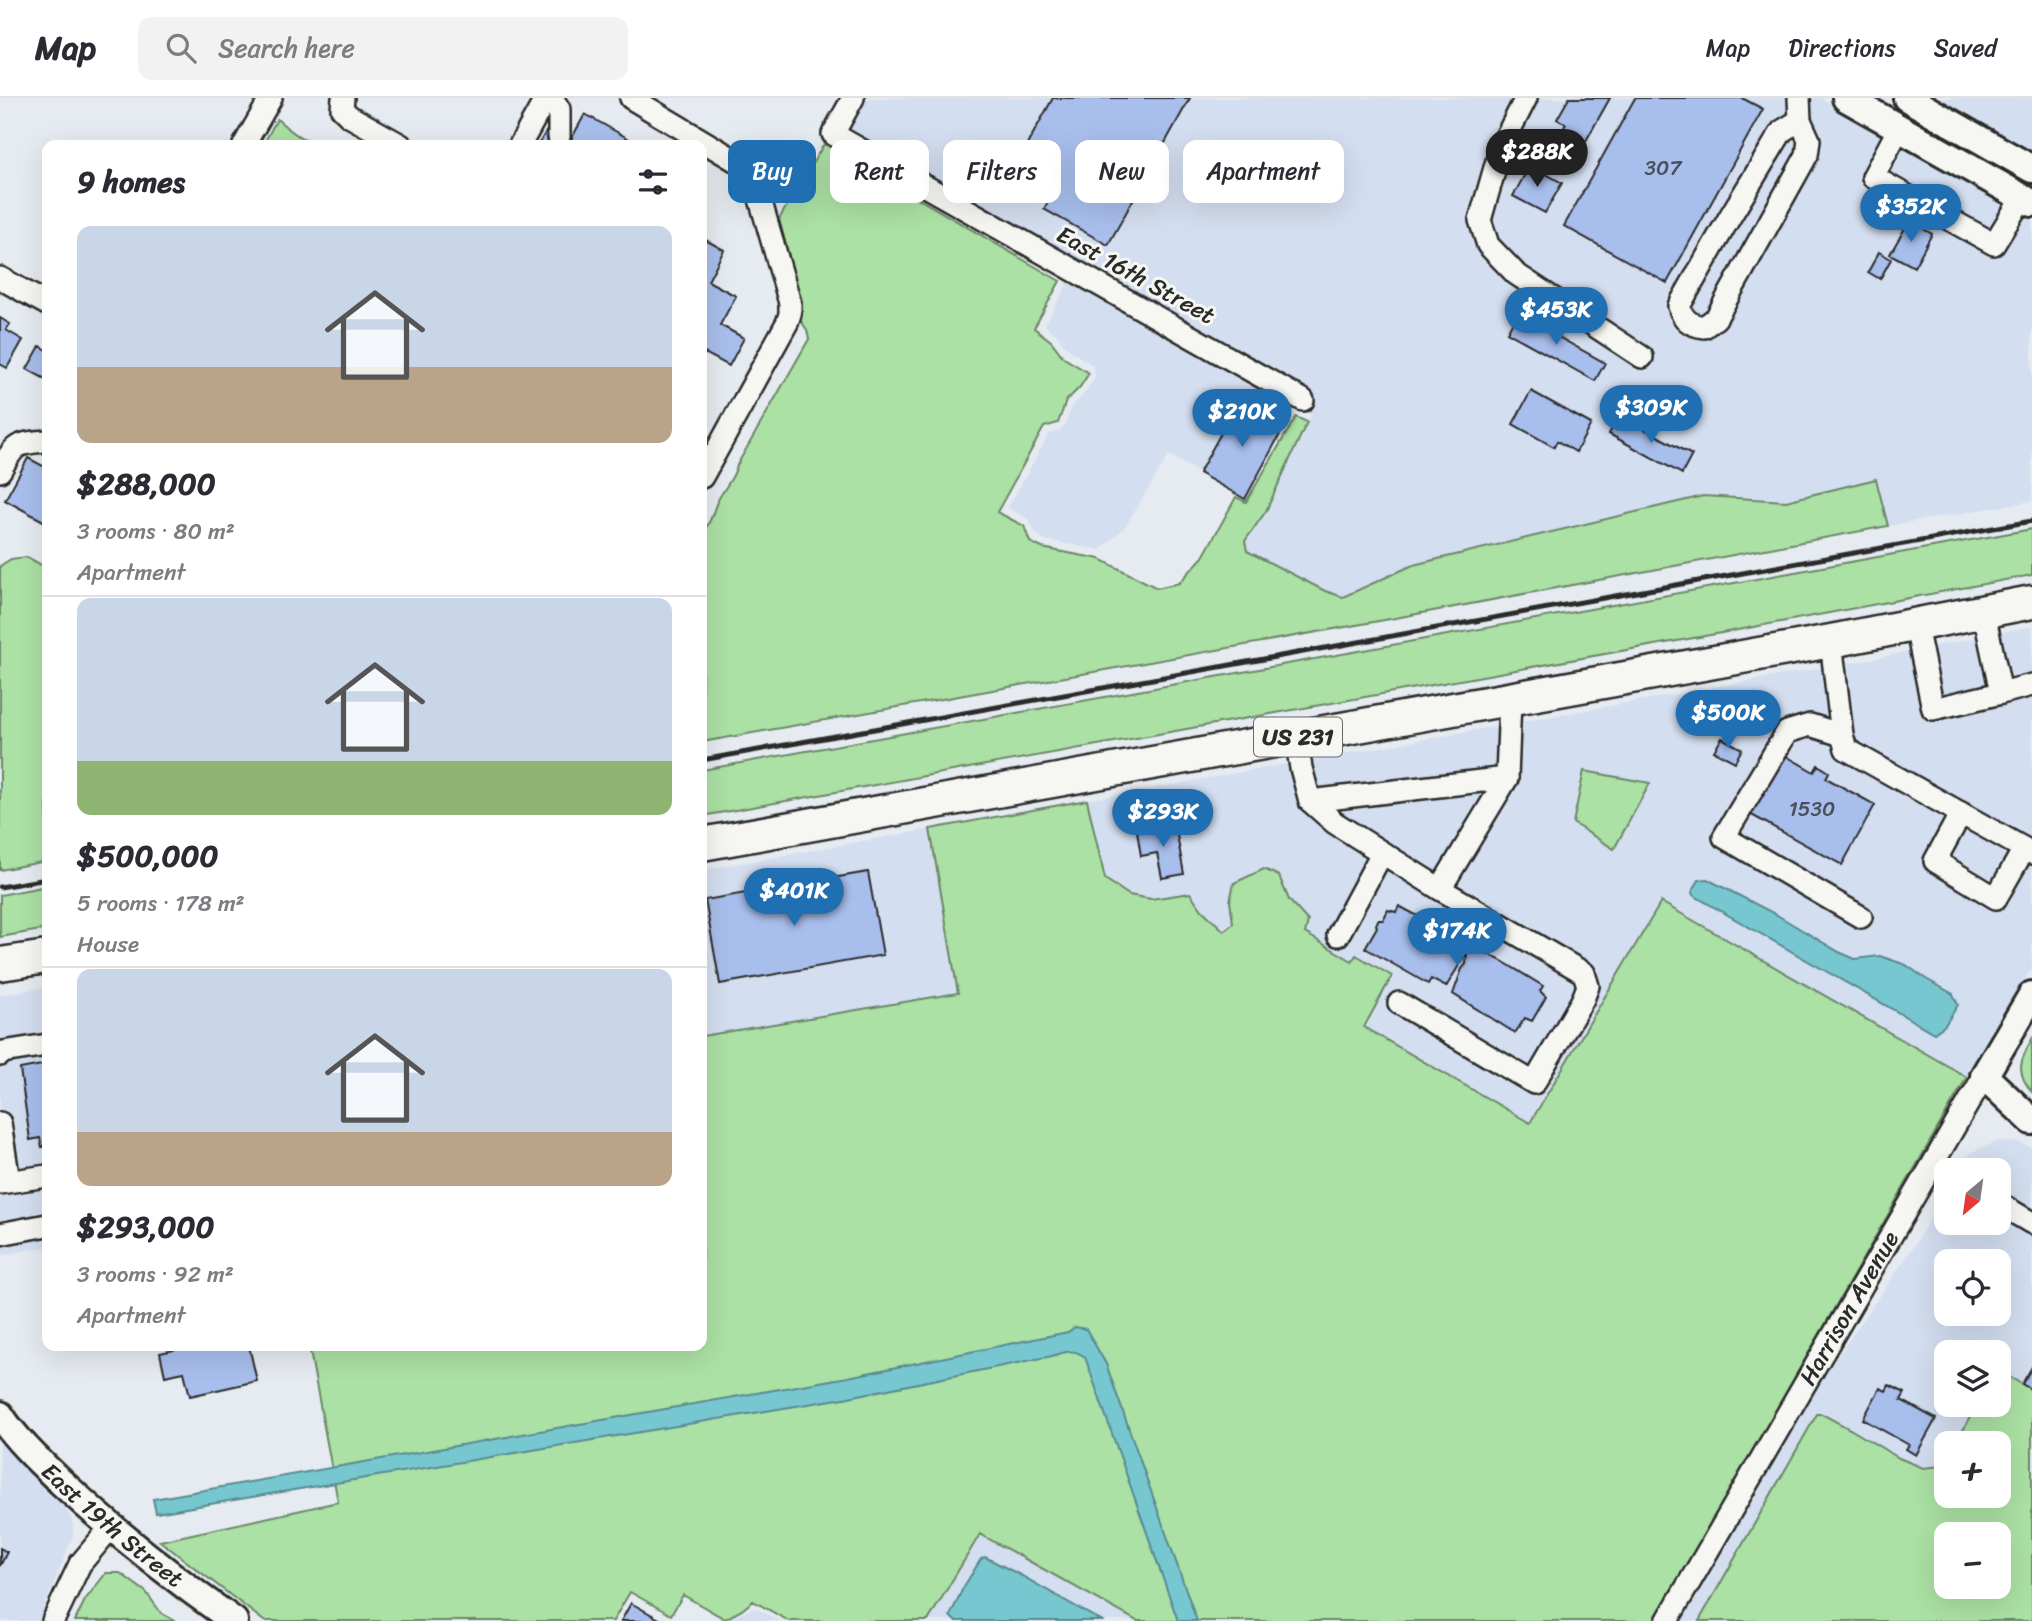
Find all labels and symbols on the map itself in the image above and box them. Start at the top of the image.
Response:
pin: $288K [1488,130,1586,189]
house number: 307 [1645,149,1683,187]
pin: $352K [1862,184,1960,244]
street label: East 16th Street [1049,214,1223,336]
pin: $453K [1507,288,1605,347]
pin: $309K [1602,386,1700,445]
pin: $210K [1193,390,1291,449]
pin: $500K [1679,690,1777,750]
road number: US 231 [1254,718,1342,757]
pin: $293K [1114,790,1212,849]
house number: 1530 [1789,790,1835,828]
pin: $401K [745,868,843,928]
pin: $174K [1408,908,1506,968]
north arrow [1934,1158,2011,1236]
street label: Harrison Avenue [1787,1222,1911,1393]
street label: East 19th Street [31,1452,193,1599]

